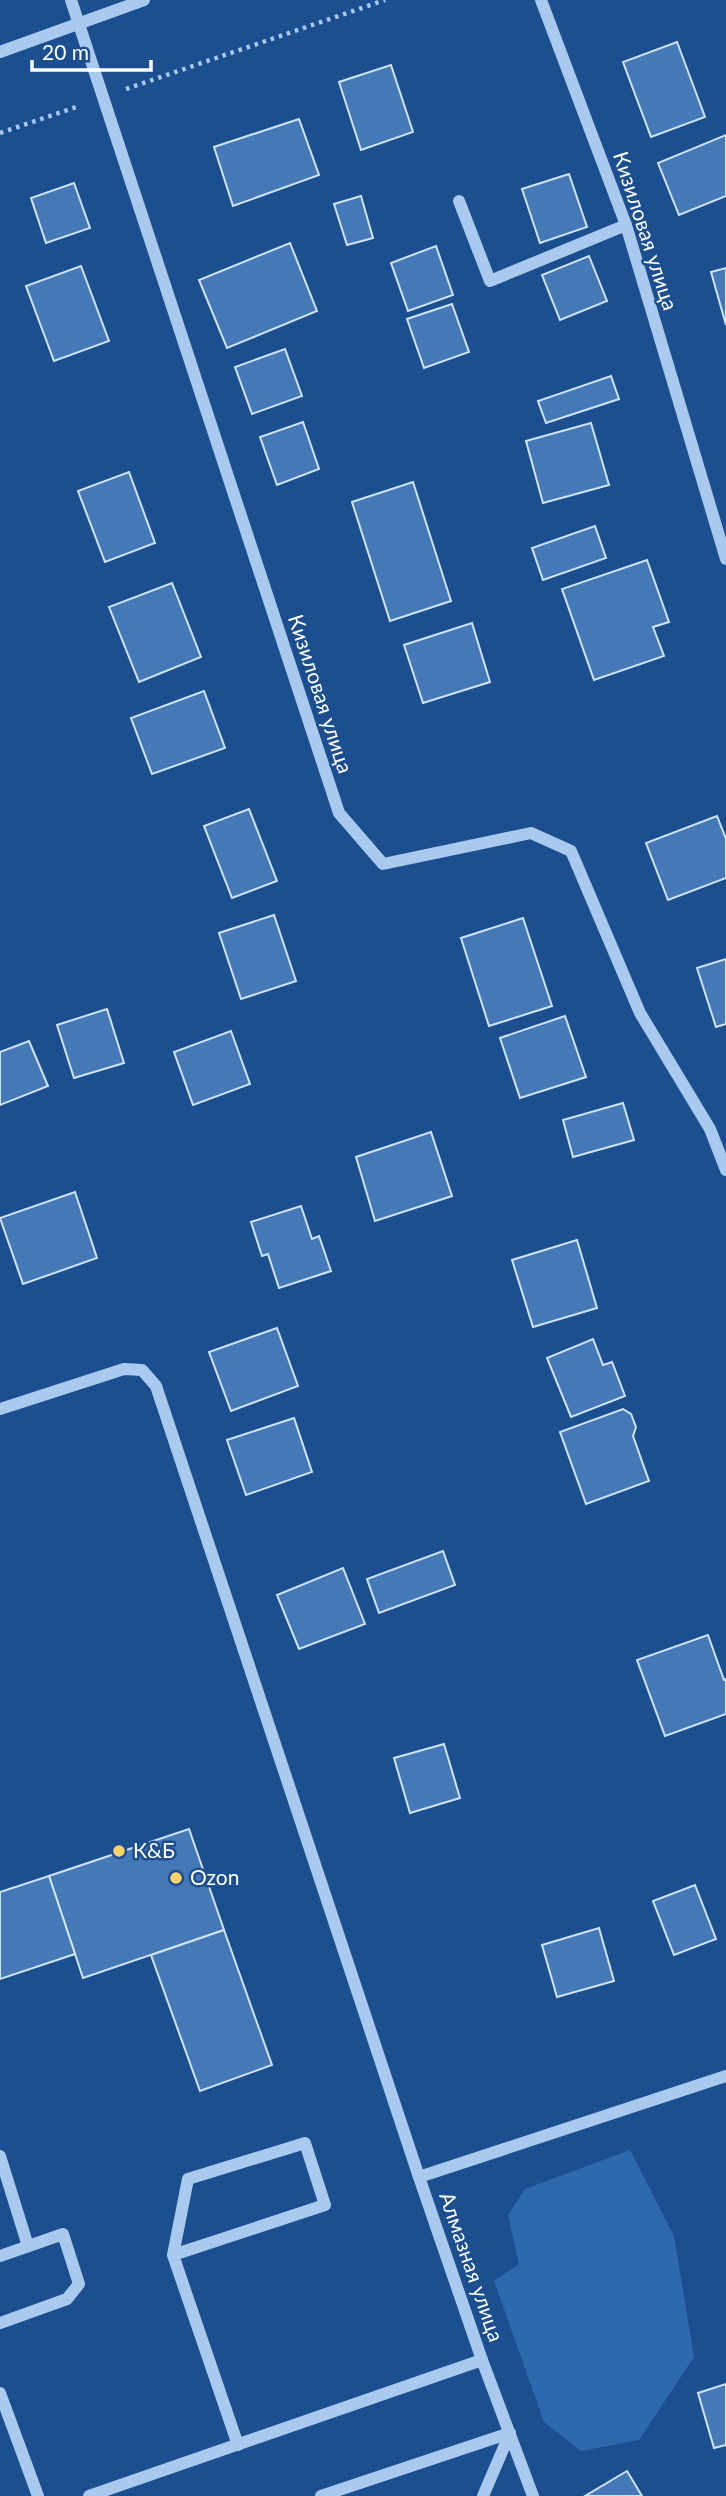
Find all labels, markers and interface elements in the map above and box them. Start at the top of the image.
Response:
scale bar [32,28,150,72]
text: 20 m [42,39,89,64]
street label: Кизиловая улица [609,148,684,313]
street label: Кизиловая улица [284,611,359,776]
place label: К&Б [133,1837,175,1862]
marker: К&Б [111,1843,127,1859]
place label: Ozon [190,1864,240,1889]
marker: Ozon [168,1870,184,1886]
street label: Алмазная улица [435,2188,510,2345]

